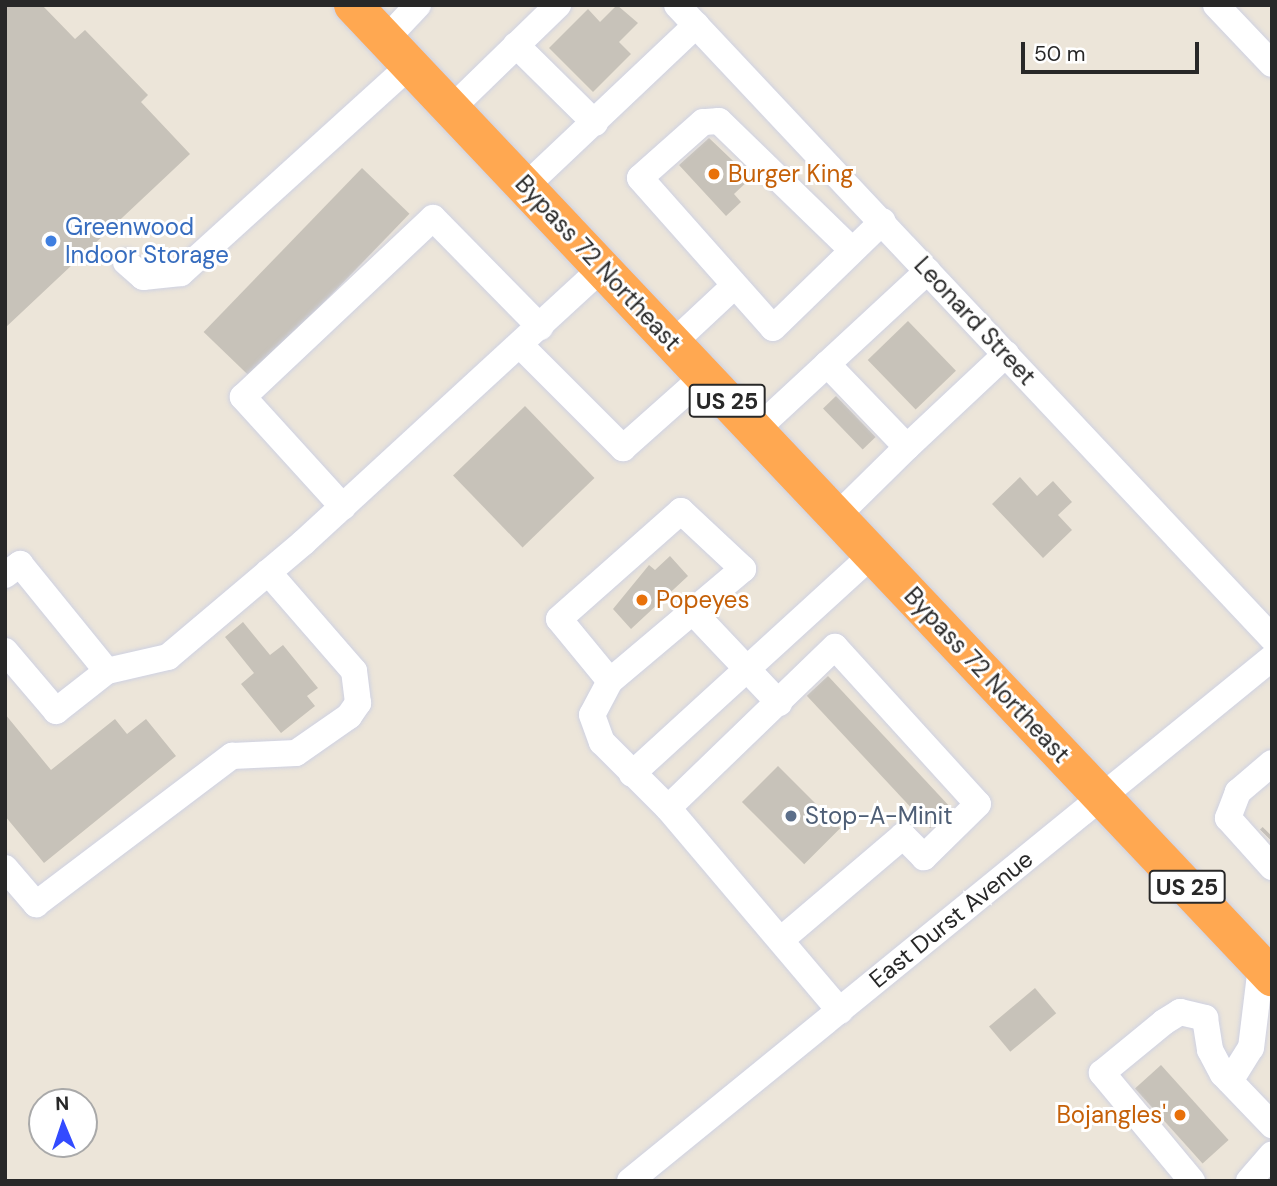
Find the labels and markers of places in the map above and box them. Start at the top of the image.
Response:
place label: Burger King [728,160,854,188]
marker: Burger King [706,166,722,182]
place label: Greenwood Indoor Storage [65,213,229,269]
marker: Greenwood Indoor Storage [43,233,59,249]
place label: Popeyes [656,586,750,614]
marker: Popeyes [634,592,650,608]
place label: Stop-A-Minit [805,802,953,830]
marker: Stop-A-Minit [783,808,799,824]
place label: Bojangles' [1056,1101,1166,1129]
marker: Bojangles' [1172,1107,1188,1123]

